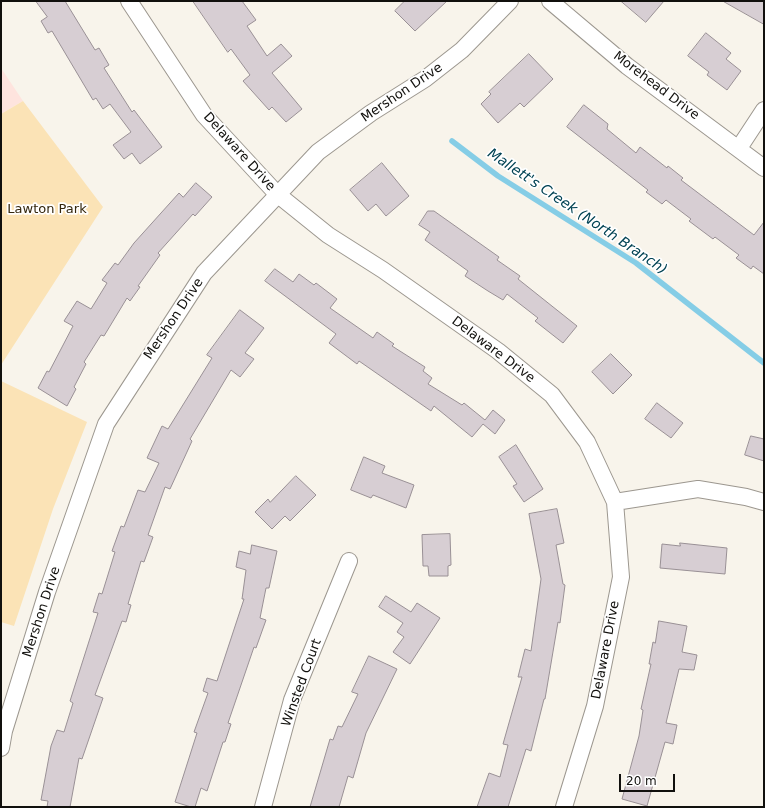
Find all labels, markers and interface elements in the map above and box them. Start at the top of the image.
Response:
street label: Morehead Drive [610,49,702,123]
street label: Mershon Drive [358,60,446,126]
street label: Delaware Drive [200,110,278,194]
water label: Mallett's Creek (North Branch) [484,146,670,278]
park label: Lawton Park [7,202,87,218]
street label: Mershon Drive [141,275,207,363]
street label: Delaware Drive [448,314,538,386]
street label: Mershon Drive [20,565,64,659]
street label: Delaware Drive [589,599,623,701]
street label: Winsted Court [279,637,325,729]
scale bar [621,766,677,792]
text: 20 m [626,774,657,788]

